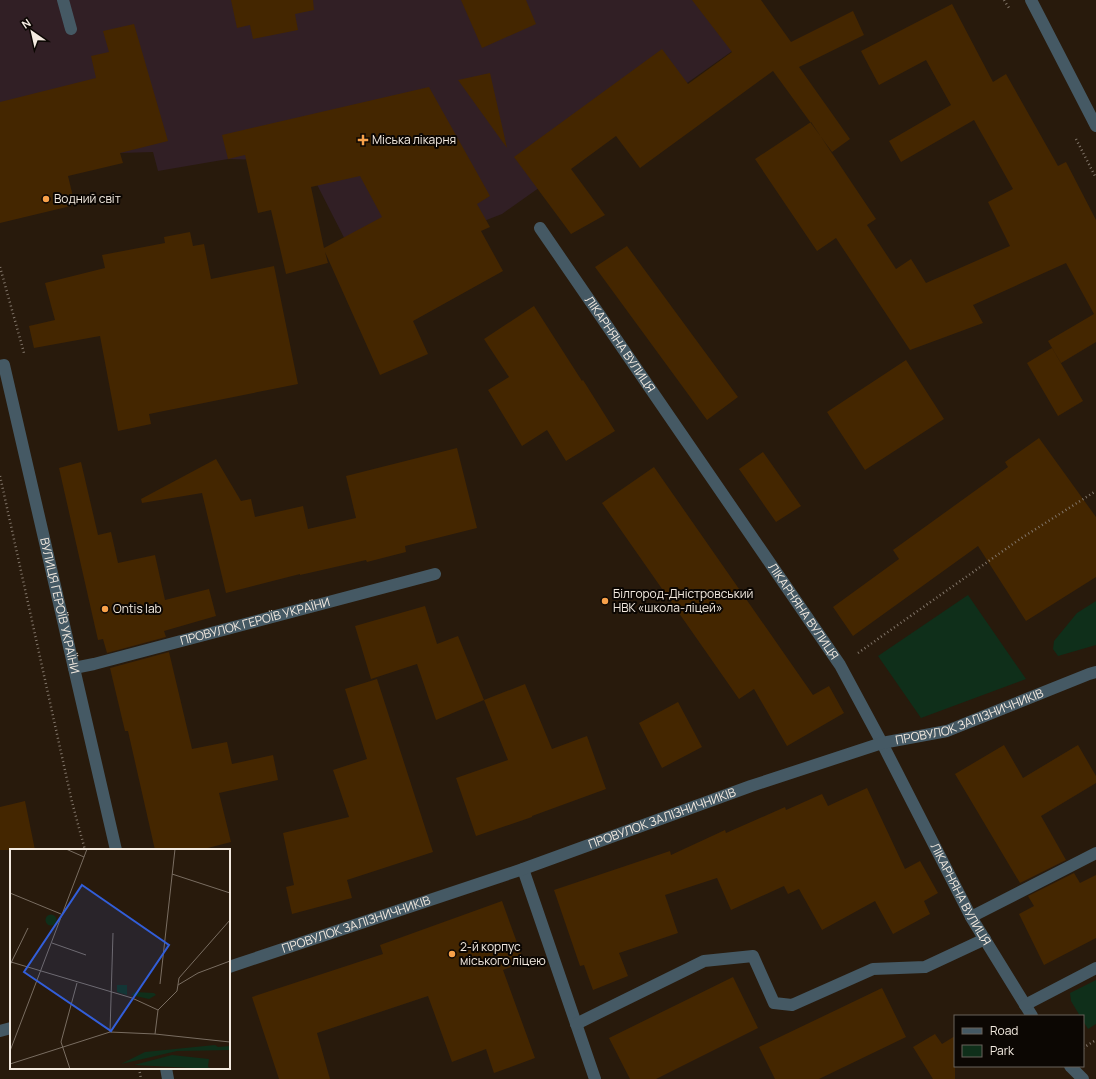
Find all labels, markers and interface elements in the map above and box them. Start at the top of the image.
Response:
north arrow [12,12,52,52]
text: N [19,15,34,32]
place label: Міська лікарня [372,131,456,148]
marker: Міська лікарня [357,134,369,146]
place label: Водний світ [54,190,121,207]
marker: Водний світ [41,194,51,204]
street label: ЛІКАРНЯНА ВУЛИЦЯ [581,292,659,396]
street label: ВУЛИЦЯ ГЕРОЇВ УКРАЇНИ [36,536,84,675]
street label: ЛІКАРНЯНА ВУЛИЦЯ [764,559,843,663]
place label: Білгород-Дністровський НВК «школа-ліцей» [613,585,753,616]
street label: ПРОВУЛОК ГЕРОЇВ УКРАЇНИ [178,593,332,649]
marker: Білгород-Дністровський НВК «школа-ліцей» [600,596,610,606]
place label: Ontis lab [113,600,162,617]
marker: Ontis lab [100,604,110,614]
street label: ПРОВУЛОК ЗАЛІЗНИЧНИКІВ [894,684,1046,748]
street label: ПРОВУЛОК ЗАЛІЗНИЧНИКІВ [586,783,738,853]
street label: ЛІКАРНЯНА ВУЛИЦЯ [927,840,995,948]
inset map [10,849,230,1069]
street label: ПРОВУЛОК ЗАЛІЗНИЧНИКІВ [279,891,433,957]
place label: 2-й корпус міського ліцею [460,938,546,969]
marker: 2-й корпус міського ліцею [447,949,457,959]
legend [954,1015,1084,1067]
text: Road [990,1022,1018,1039]
text: Park [990,1042,1015,1059]

